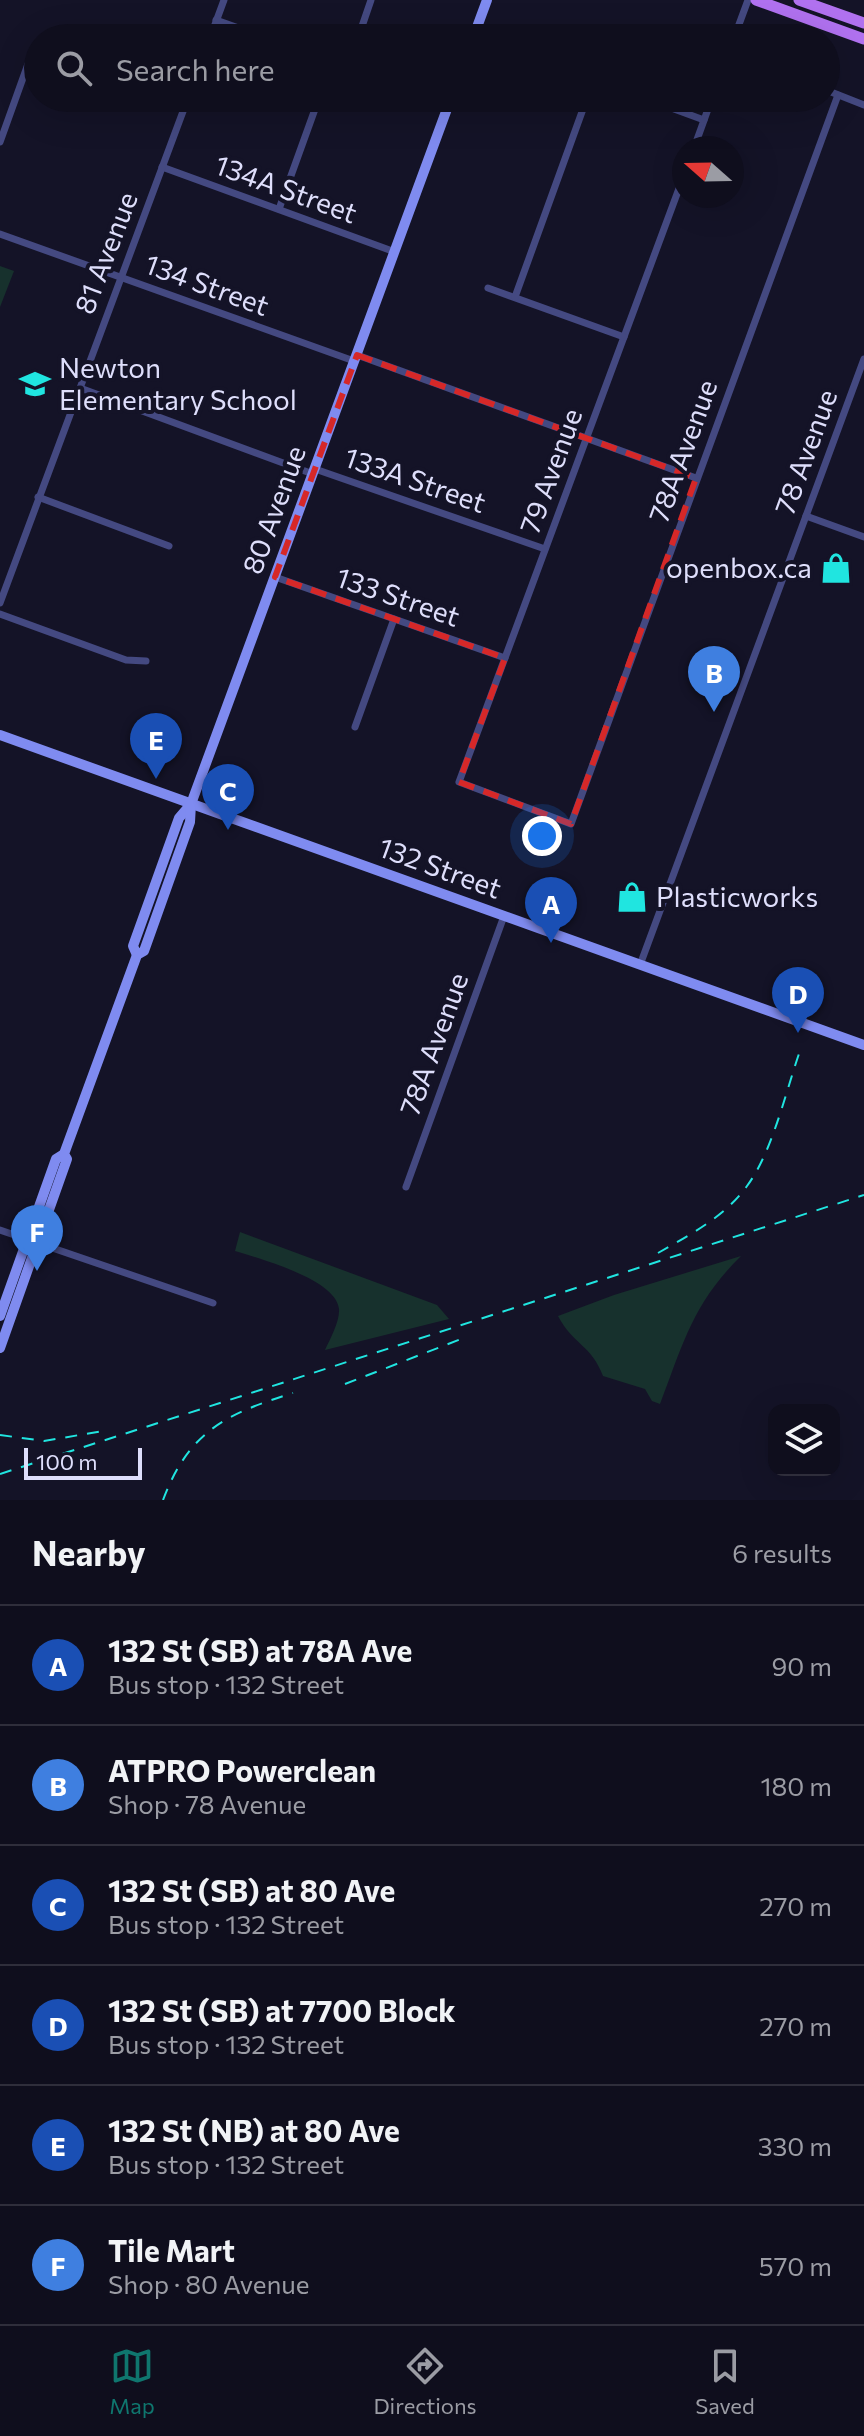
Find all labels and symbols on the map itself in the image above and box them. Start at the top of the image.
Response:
north arrow [672,136,744,208]
street label: 134A Street [211,147,362,229]
street label: 81 Avenue [66,187,144,318]
street label: 134 Street [141,246,274,322]
place label: Newton Elementary School [59,350,297,416]
school or university icon: Newton Elementary School [18,367,52,401]
street label: 78A Avenue [641,375,724,527]
street label: 78 Avenue [767,385,843,519]
street label: 79 Avenue [512,404,588,538]
street label: 133A Street [340,439,490,519]
street label: 80 Avenue [234,441,312,578]
place label: openbox.ca [666,550,812,584]
shop icon: openbox.ca [819,551,853,585]
street label: 133 Street [332,559,465,633]
pin: B [688,646,740,712]
pin: E [130,713,182,779]
pin: C [202,764,254,830]
your location [522,816,562,856]
street label: 132 Street [374,829,506,905]
pin: A [525,877,577,943]
place label: Plasticworks [656,879,818,913]
shop icon: Plasticworks [615,880,649,914]
pin: D [772,967,824,1033]
street label: 78A Avenue [392,968,475,1120]
pin: F [11,1205,63,1271]
scale bar [24,1444,142,1480]

